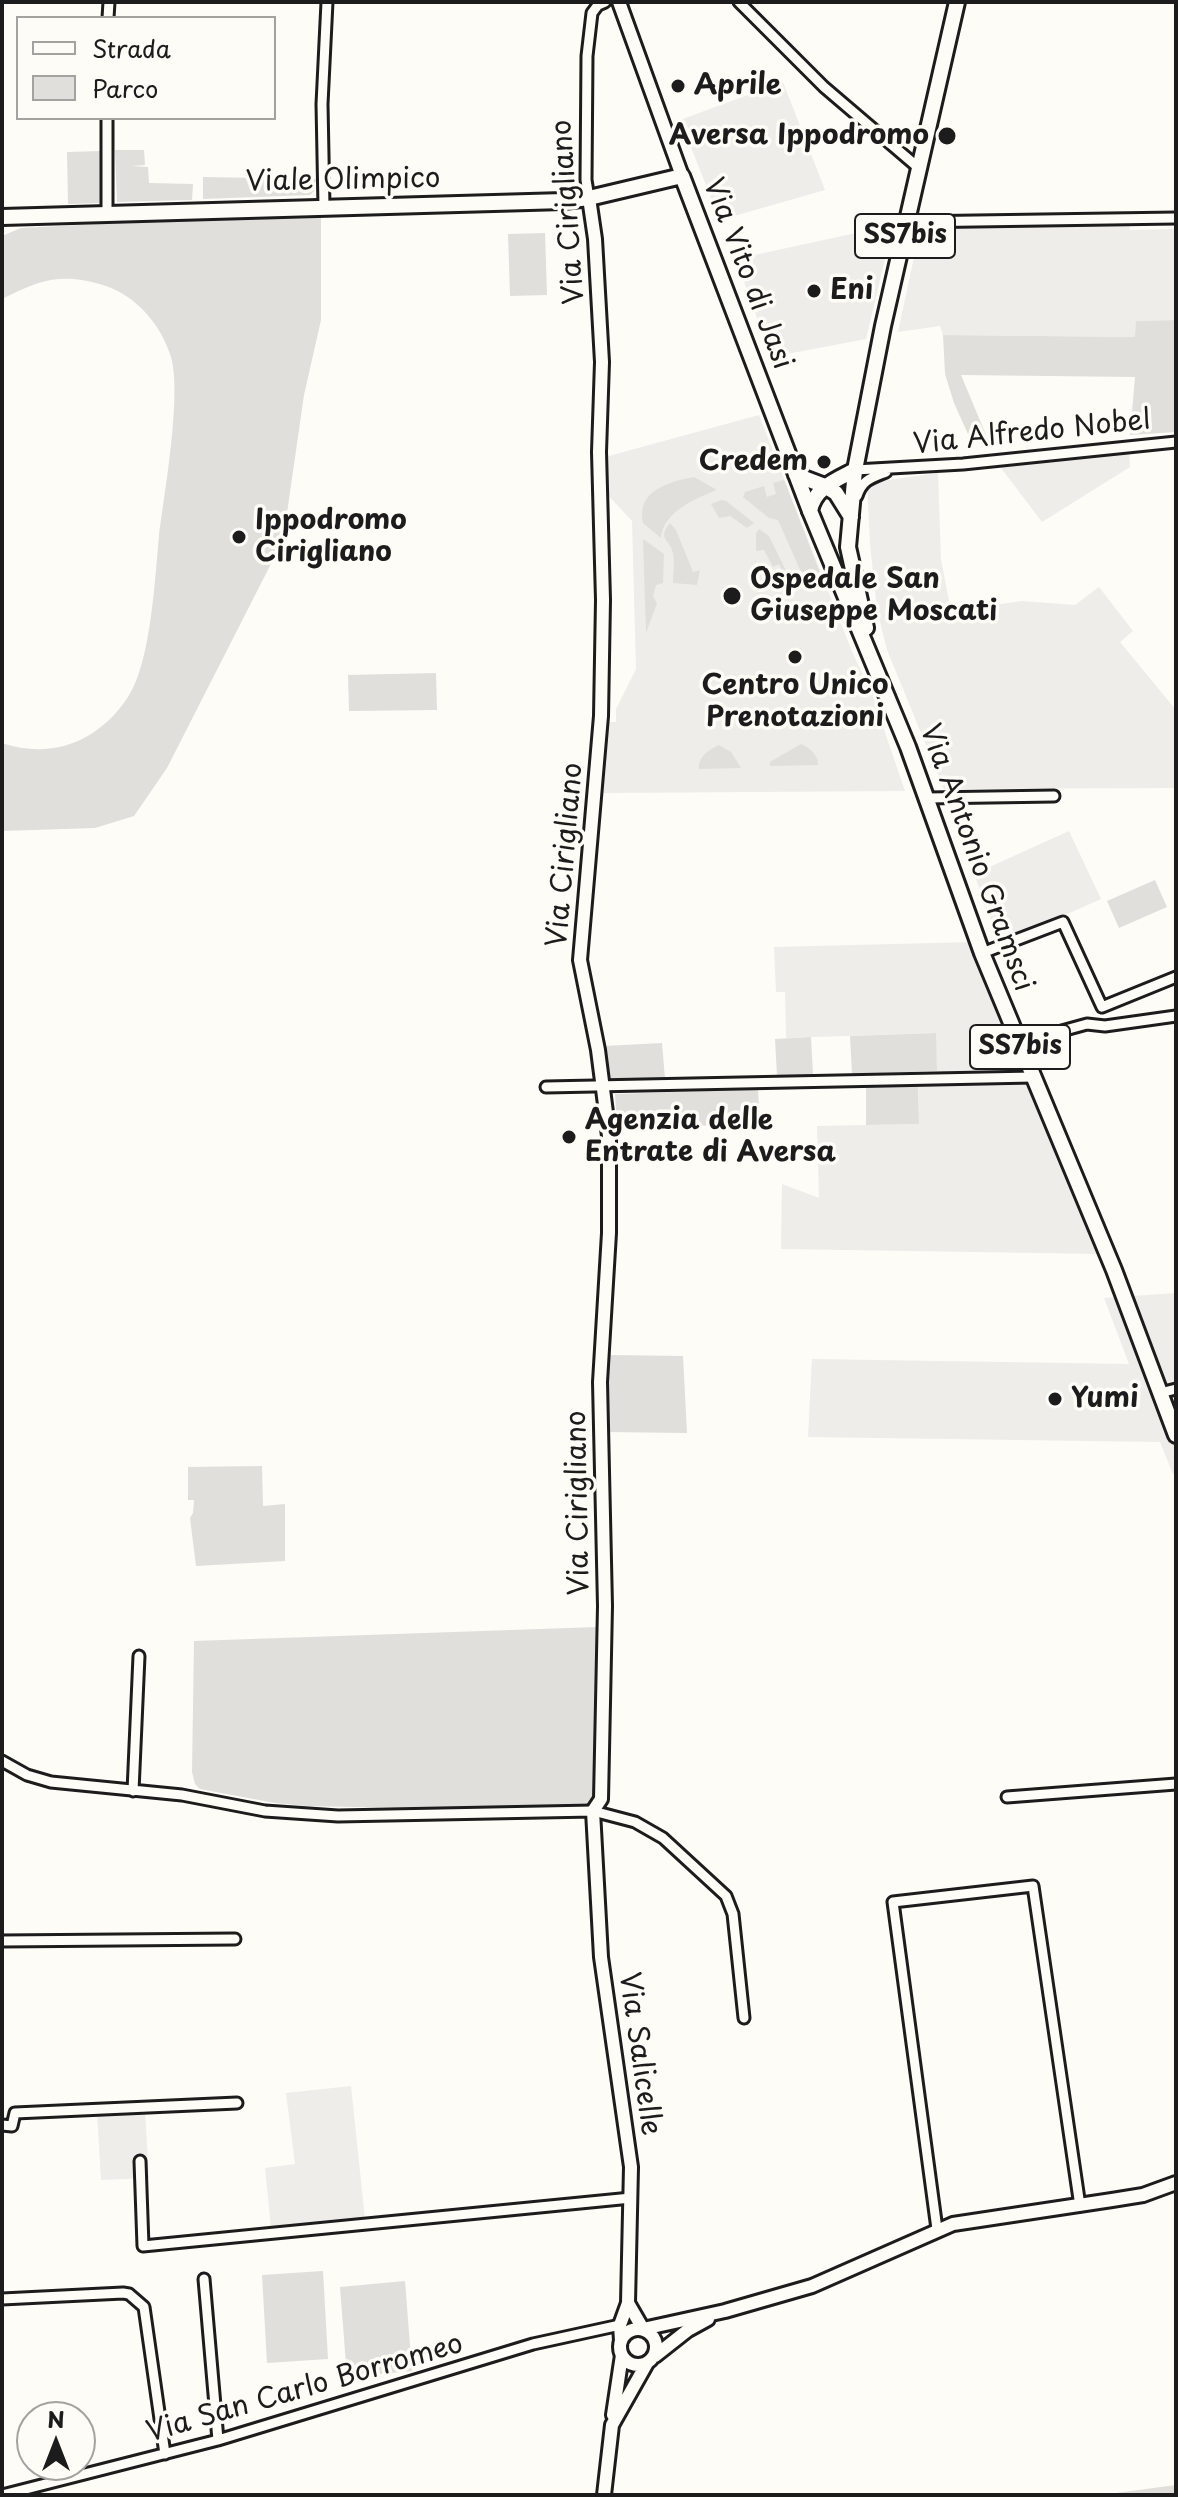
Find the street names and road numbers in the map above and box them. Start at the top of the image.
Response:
street label: Via Cirigliano [546,119,592,305]
street label: Viale Olimpico [245,163,441,199]
street label: Via Vito di Jasi [695,174,799,374]
road number: SS7bis [855,214,955,258]
street label: Via Alfredo Nobel [912,404,1152,462]
street label: Via Antonio Gramsci [912,720,1040,996]
street label: Via Cirigliano [541,761,591,949]
road number: SS7bis [970,1025,1070,1069]
street label: Via Cirigliano [561,1410,597,1596]
street label: Via Salicelle [611,1970,667,2138]
street label: Via San Carlo Borromeo [143,2328,467,2450]

